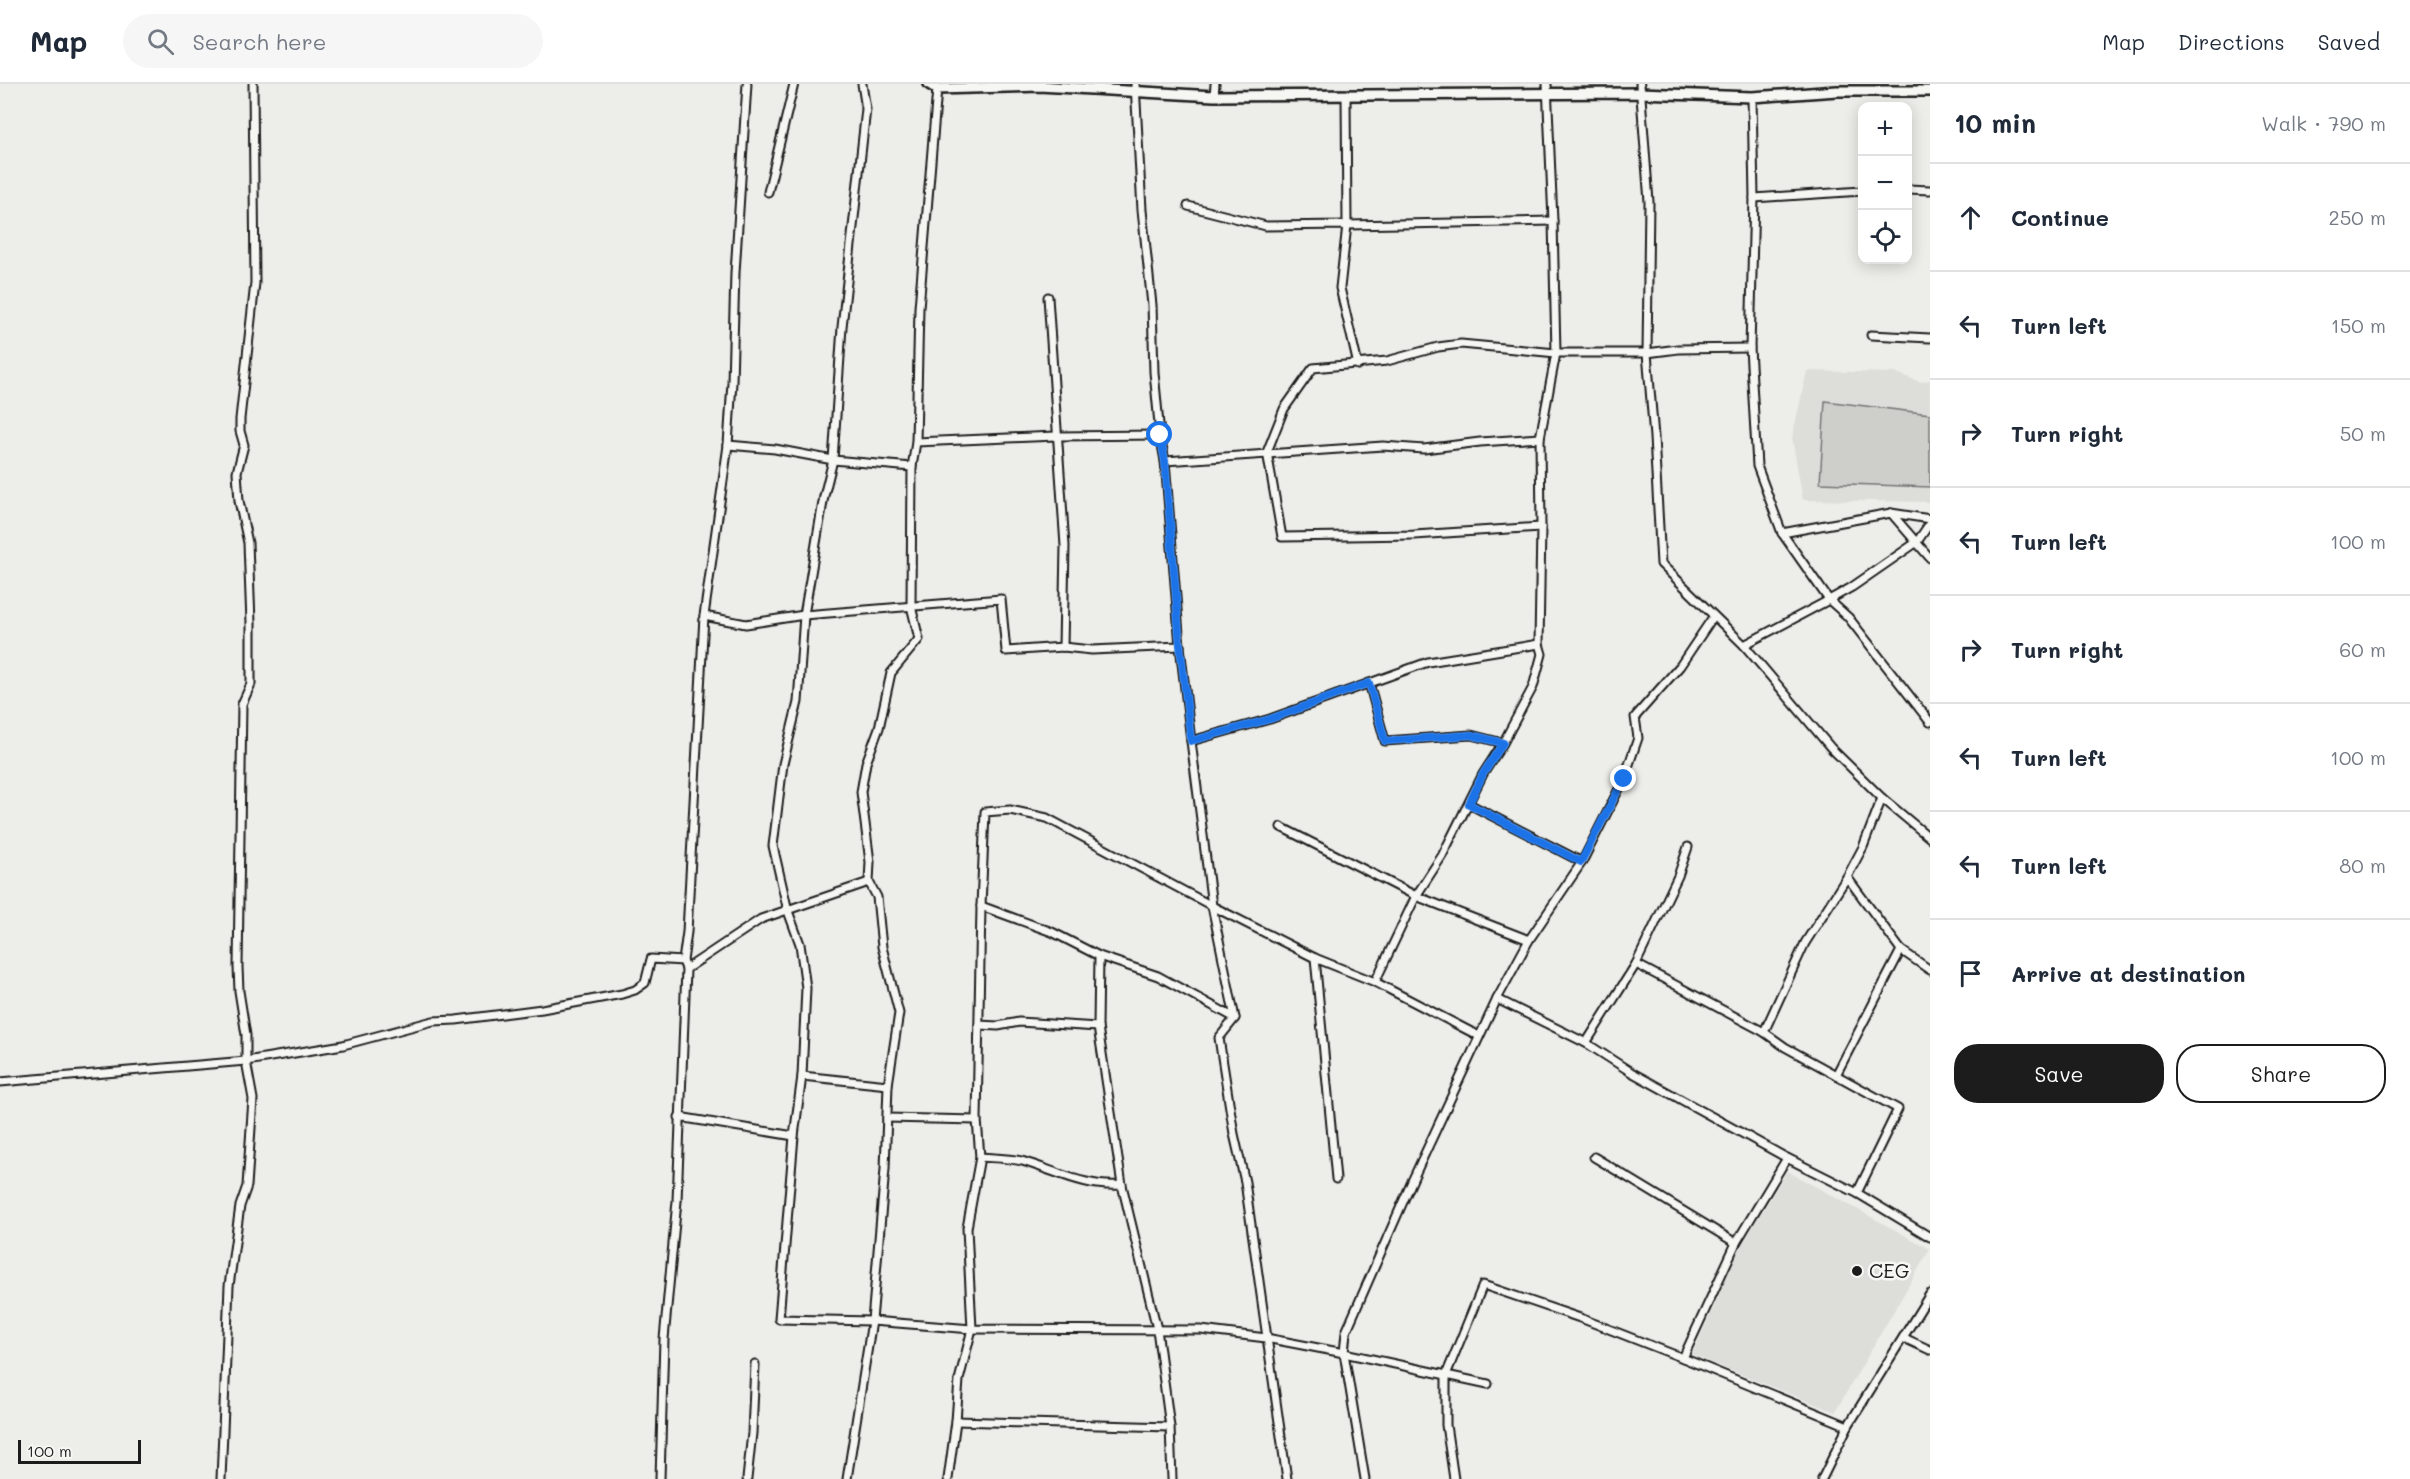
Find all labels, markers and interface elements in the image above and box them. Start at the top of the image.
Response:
search box [123,14,543,68]
text: Map [30,23,87,59]
icon: search [144,25,177,58]
text: Search here [192,27,326,56]
text: Map [2102,28,2145,55]
text: Directions [2178,28,2285,55]
text: Saved [2318,28,2380,55]
map controls [1858,102,1912,264]
button: + [1858,102,1912,156]
text: 10 min [1954,106,2036,140]
text: Walk · 790 m [2261,110,2386,136]
button: − [1858,156,1912,210]
icon: ahead [1954,201,1987,234]
text: Continue [2011,203,2109,232]
text: 250 m [2329,204,2386,230]
button: locate [1858,210,1912,264]
icon: left [1954,309,1987,342]
text: Turn left [2011,311,2107,340]
text: 150 m [2331,312,2386,338]
icon: right [1954,417,1987,450]
text: Turn right [2011,419,2123,448]
text: 50 m [2340,420,2386,446]
route start [1146,421,1172,447]
icon: left [1954,525,1987,558]
text: Turn left [2011,527,2107,556]
text: 100 m [2330,528,2386,554]
icon: right [1954,633,1987,666]
text: Turn right [2011,635,2123,664]
text: 60 m [2339,636,2386,662]
icon: left [1954,741,1987,774]
text: Turn left [2011,743,2107,772]
text: 100 m [2330,744,2386,770]
route end [1610,765,1636,791]
icon: left [1954,849,1987,882]
text: Turn left [2011,851,2107,880]
text: 80 m [2339,852,2386,878]
icon: arrive [1954,957,1987,990]
text: Arrive at destination [2011,959,2246,988]
button: Save [1954,1044,2164,1103]
button: Share [2176,1044,2386,1103]
place label: CEG [1869,1257,1910,1283]
marker: CEG [1850,1264,1864,1278]
scale bar [18,1437,141,1464]
text: 100 m [27,1440,72,1461]

